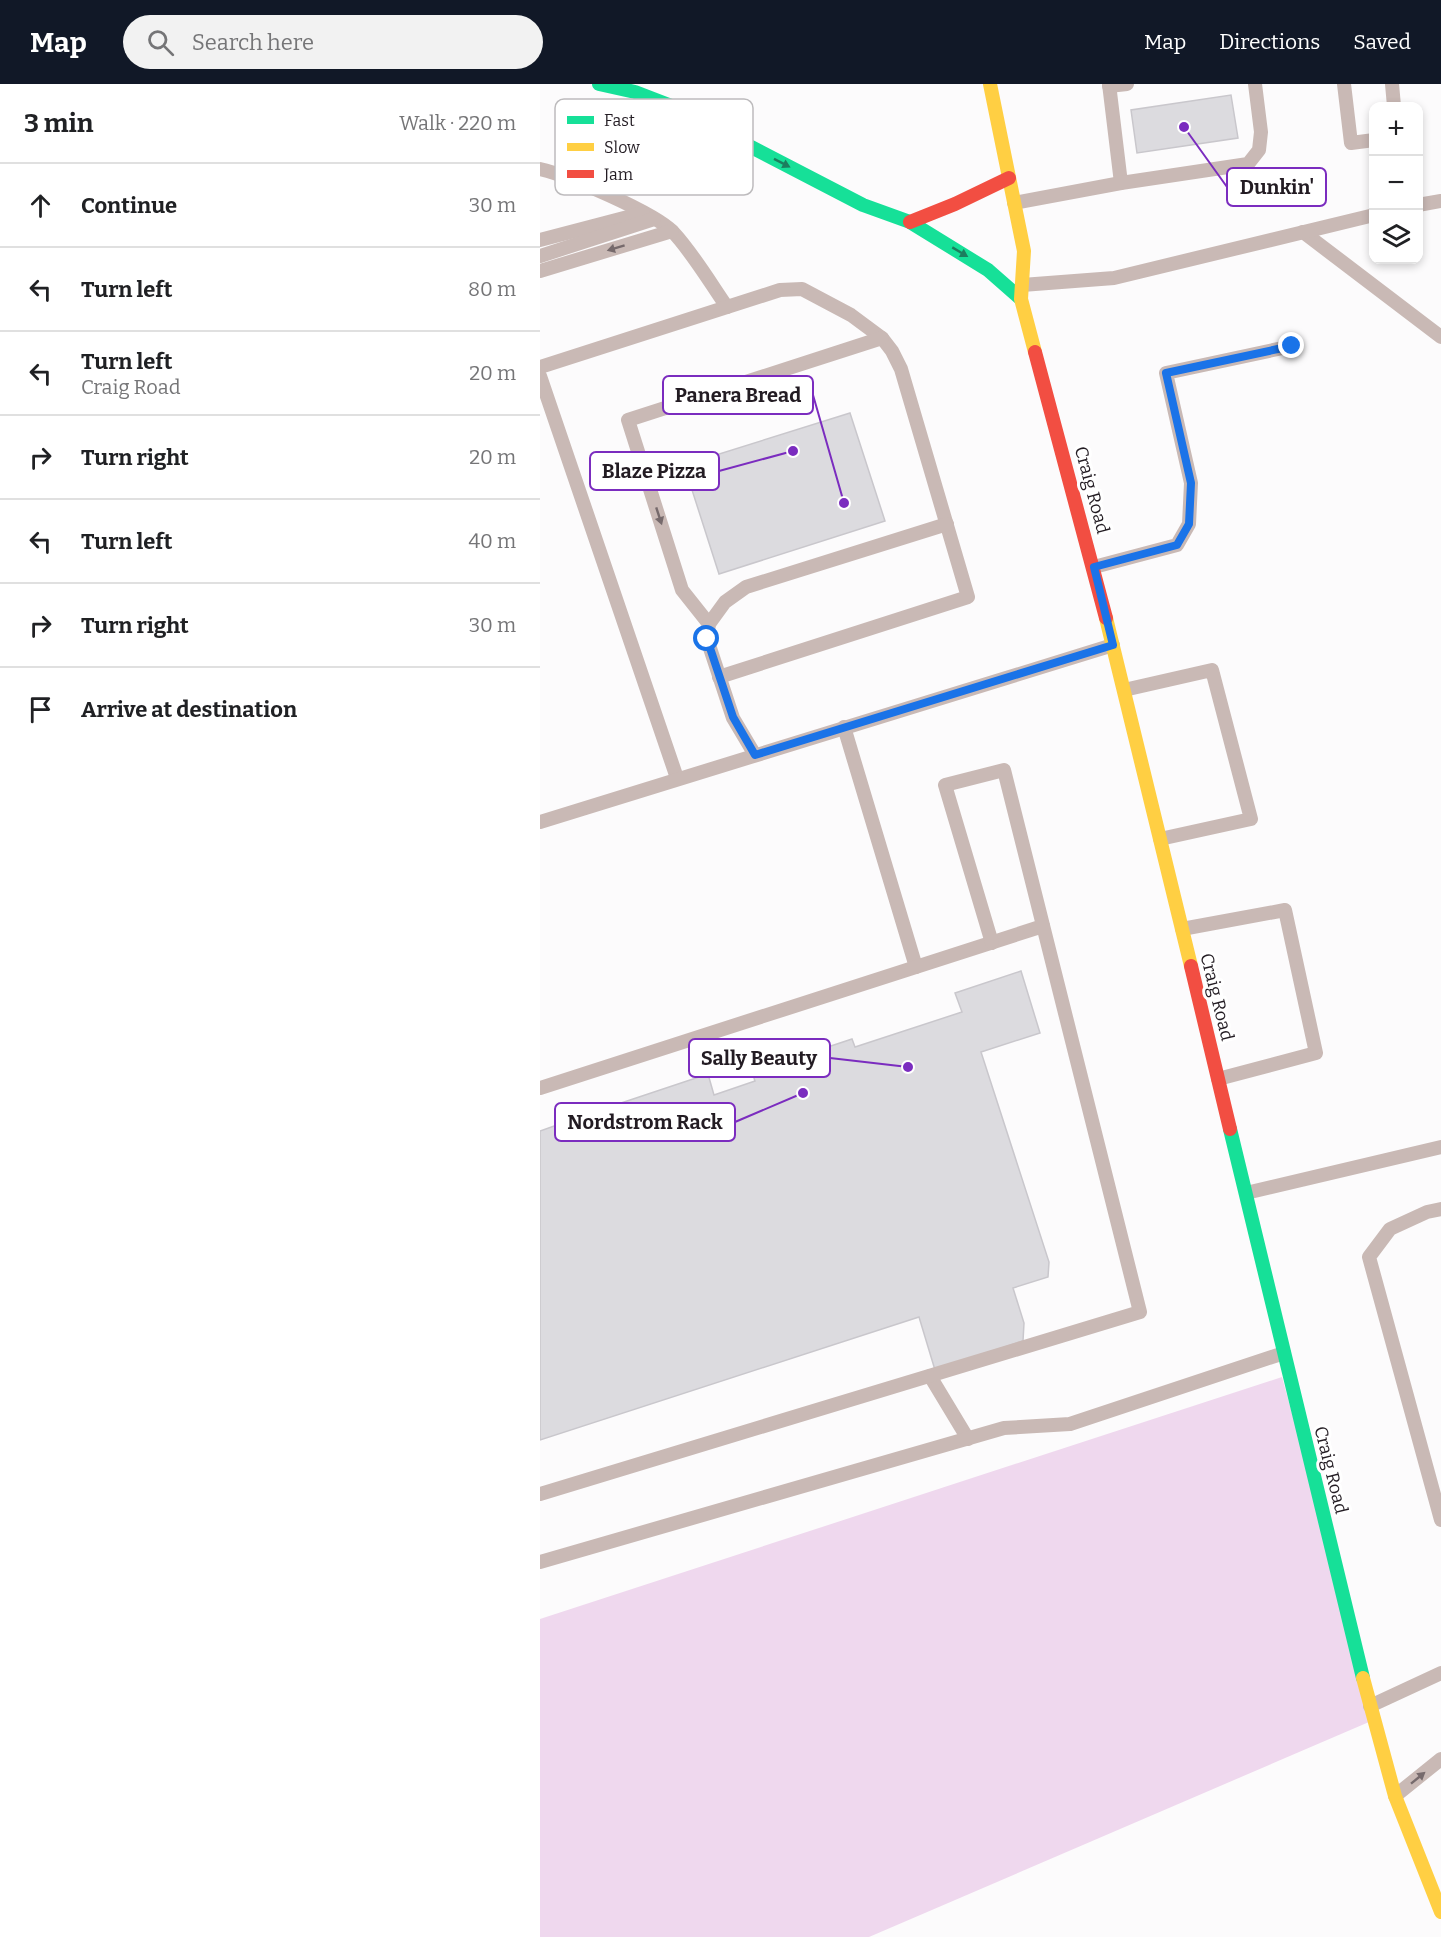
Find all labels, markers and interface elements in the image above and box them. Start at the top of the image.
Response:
search box [123,15,543,69]
text: Map [30,26,87,59]
icon: search [144,26,177,59]
text: Search here [192,29,314,56]
text: Map [1144,29,1186,55]
text: Directions [1219,29,1320,55]
text: Saved [1353,29,1411,55]
legend [555,99,753,195]
map controls [1369,102,1423,264]
button: + [1369,102,1423,156]
text: 3 min [24,108,93,139]
text: Walk · 220 m [399,111,516,135]
text: Fast [604,111,635,130]
text: Slow [604,138,640,157]
button: − [1369,156,1423,210]
one-way arrow [773,158,790,168]
text: Jam [603,165,633,184]
callout: Dunkin' [1227,168,1326,206]
text: Dunkin' [1240,175,1314,199]
icon: ahead [24,189,57,222]
text: Continue [81,192,177,219]
text: 30 m [469,193,516,217]
button: layers [1369,210,1423,264]
one-way arrow [607,244,625,253]
one-way arrow [952,247,968,258]
icon: left [24,273,57,306]
text: Turn left [81,276,173,303]
text: 80 m [468,277,516,301]
route end [1278,332,1304,358]
text: Turn left [81,348,173,375]
icon: left [24,357,57,390]
text: 20 m [469,361,516,385]
text: Craig Road [81,375,181,399]
callout: Panera Bread [663,376,813,414]
text: Panera Bread [675,383,801,407]
icon: right [24,441,57,474]
text: Turn right [81,444,189,471]
street label: Craig Road [1070,444,1114,536]
text: 20 m [469,445,516,469]
callout: Blaze Pizza [590,452,719,490]
text: Blaze Pizza [602,459,706,483]
one-way arrow [654,507,664,525]
icon: left [24,525,57,558]
text: Turn left [81,528,173,555]
text: 40 m [468,529,516,553]
icon: right [24,609,57,642]
text: Turn right [81,612,189,639]
text: 30 m [469,613,516,637]
route start [693,625,719,651]
icon: arrive [24,693,57,726]
text: Arrive at destination [81,696,297,723]
street label: Craig Road [1195,951,1239,1043]
callout: Sally Beauty [689,1039,830,1077]
text: Sally Beauty [701,1046,818,1070]
callout: Nordstrom Rack [555,1103,735,1141]
text: Nordstrom Rack [567,1110,723,1134]
street label: Craig Road [1309,1424,1353,1516]
one-way arrow [1410,1772,1425,1785]

